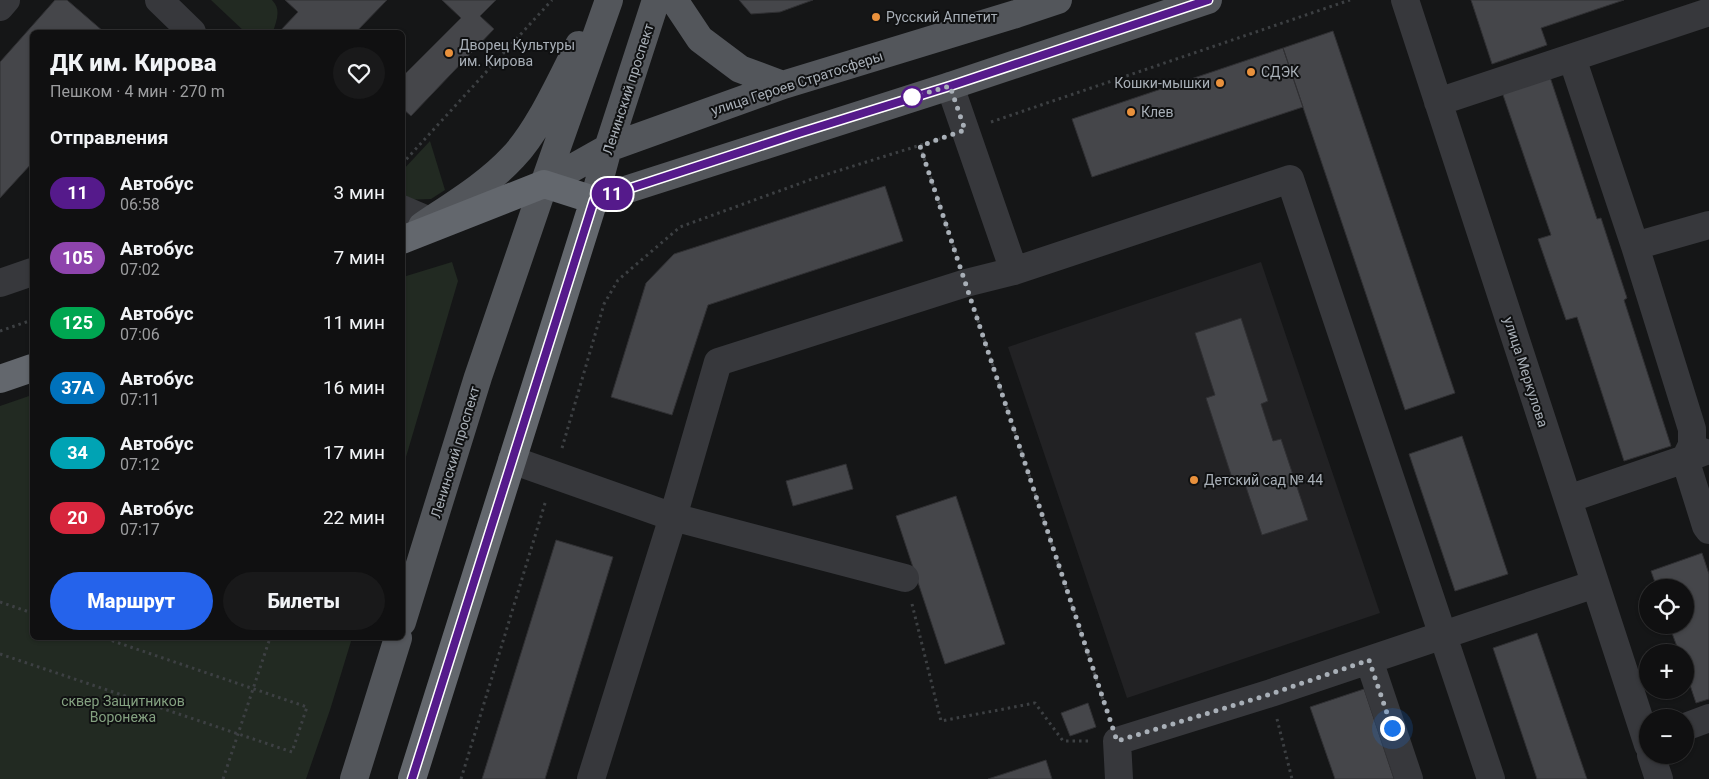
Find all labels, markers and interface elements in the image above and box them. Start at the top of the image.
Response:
place label: Русский Аппетит [886,9,998,25]
marker: Русский Аппетит [870,11,882,23]
street label: Ленинский проспект [599,21,657,157]
place label: Дворец Культуры им. Кирова [459,37,575,69]
button: heart [333,47,385,99]
marker: Дворец Культуры им. Кирова [443,47,455,59]
street label: улица Героев Стратосферы [709,48,885,118]
text: ДК им. Кирова [50,49,217,77]
place label: СДЭК [1261,64,1299,80]
marker: СДЭК [1245,66,1257,78]
place label: Кошки-мышки [1114,75,1210,91]
marker: Кошки-мышки [1214,77,1226,89]
text: Пешком · 4 мин · 270 m [50,82,225,101]
unlabelled marker [901,86,923,108]
place label: Клев [1141,104,1174,120]
marker: Клев [1125,106,1137,118]
text: Отправления [50,126,168,149]
text: Автобус [120,172,194,195]
line badge: 11 [590,178,634,210]
text: 3 мин [334,181,385,204]
text: 11 [67,182,88,203]
text: 11 [602,183,622,204]
text: 06:58 [120,195,160,214]
text: Автобус [120,237,194,260]
text: 7 мин [334,246,385,269]
text: 105 [62,247,93,268]
text: 07:02 [120,260,160,279]
text: Автобус [120,302,194,325]
text: 11 мин [323,311,385,334]
text: 125 [62,312,93,333]
street label: улица Меркулова [1501,315,1551,429]
text: 07:06 [120,325,160,344]
text: Автобус [120,367,194,390]
text: 16 мин [323,376,385,399]
text: 37А [61,377,94,398]
street label: Ленинский проспект [427,384,483,520]
text: 07:11 [120,390,160,409]
text: Автобус [120,432,194,455]
text: 17 мин [323,441,385,464]
text: 34 [67,442,88,463]
text: 07:12 [120,455,160,474]
place label: Детский сад № 44 [1204,472,1323,488]
marker: Детский сад № 44 [1188,474,1200,486]
text: Автобус [120,497,194,520]
text: 22 мин [323,506,385,529]
text: 20 [67,507,88,528]
text: 07:17 [120,520,160,539]
button: Маршрут [50,572,213,630]
button: Билеты [223,572,385,630]
map controls [1639,579,1694,764]
button: locate [1639,579,1694,634]
button: + [1639,644,1694,699]
park label: сквер Защитников Воронежа [61,693,185,725]
button: − [1639,709,1694,764]
your location [1380,716,1405,741]

